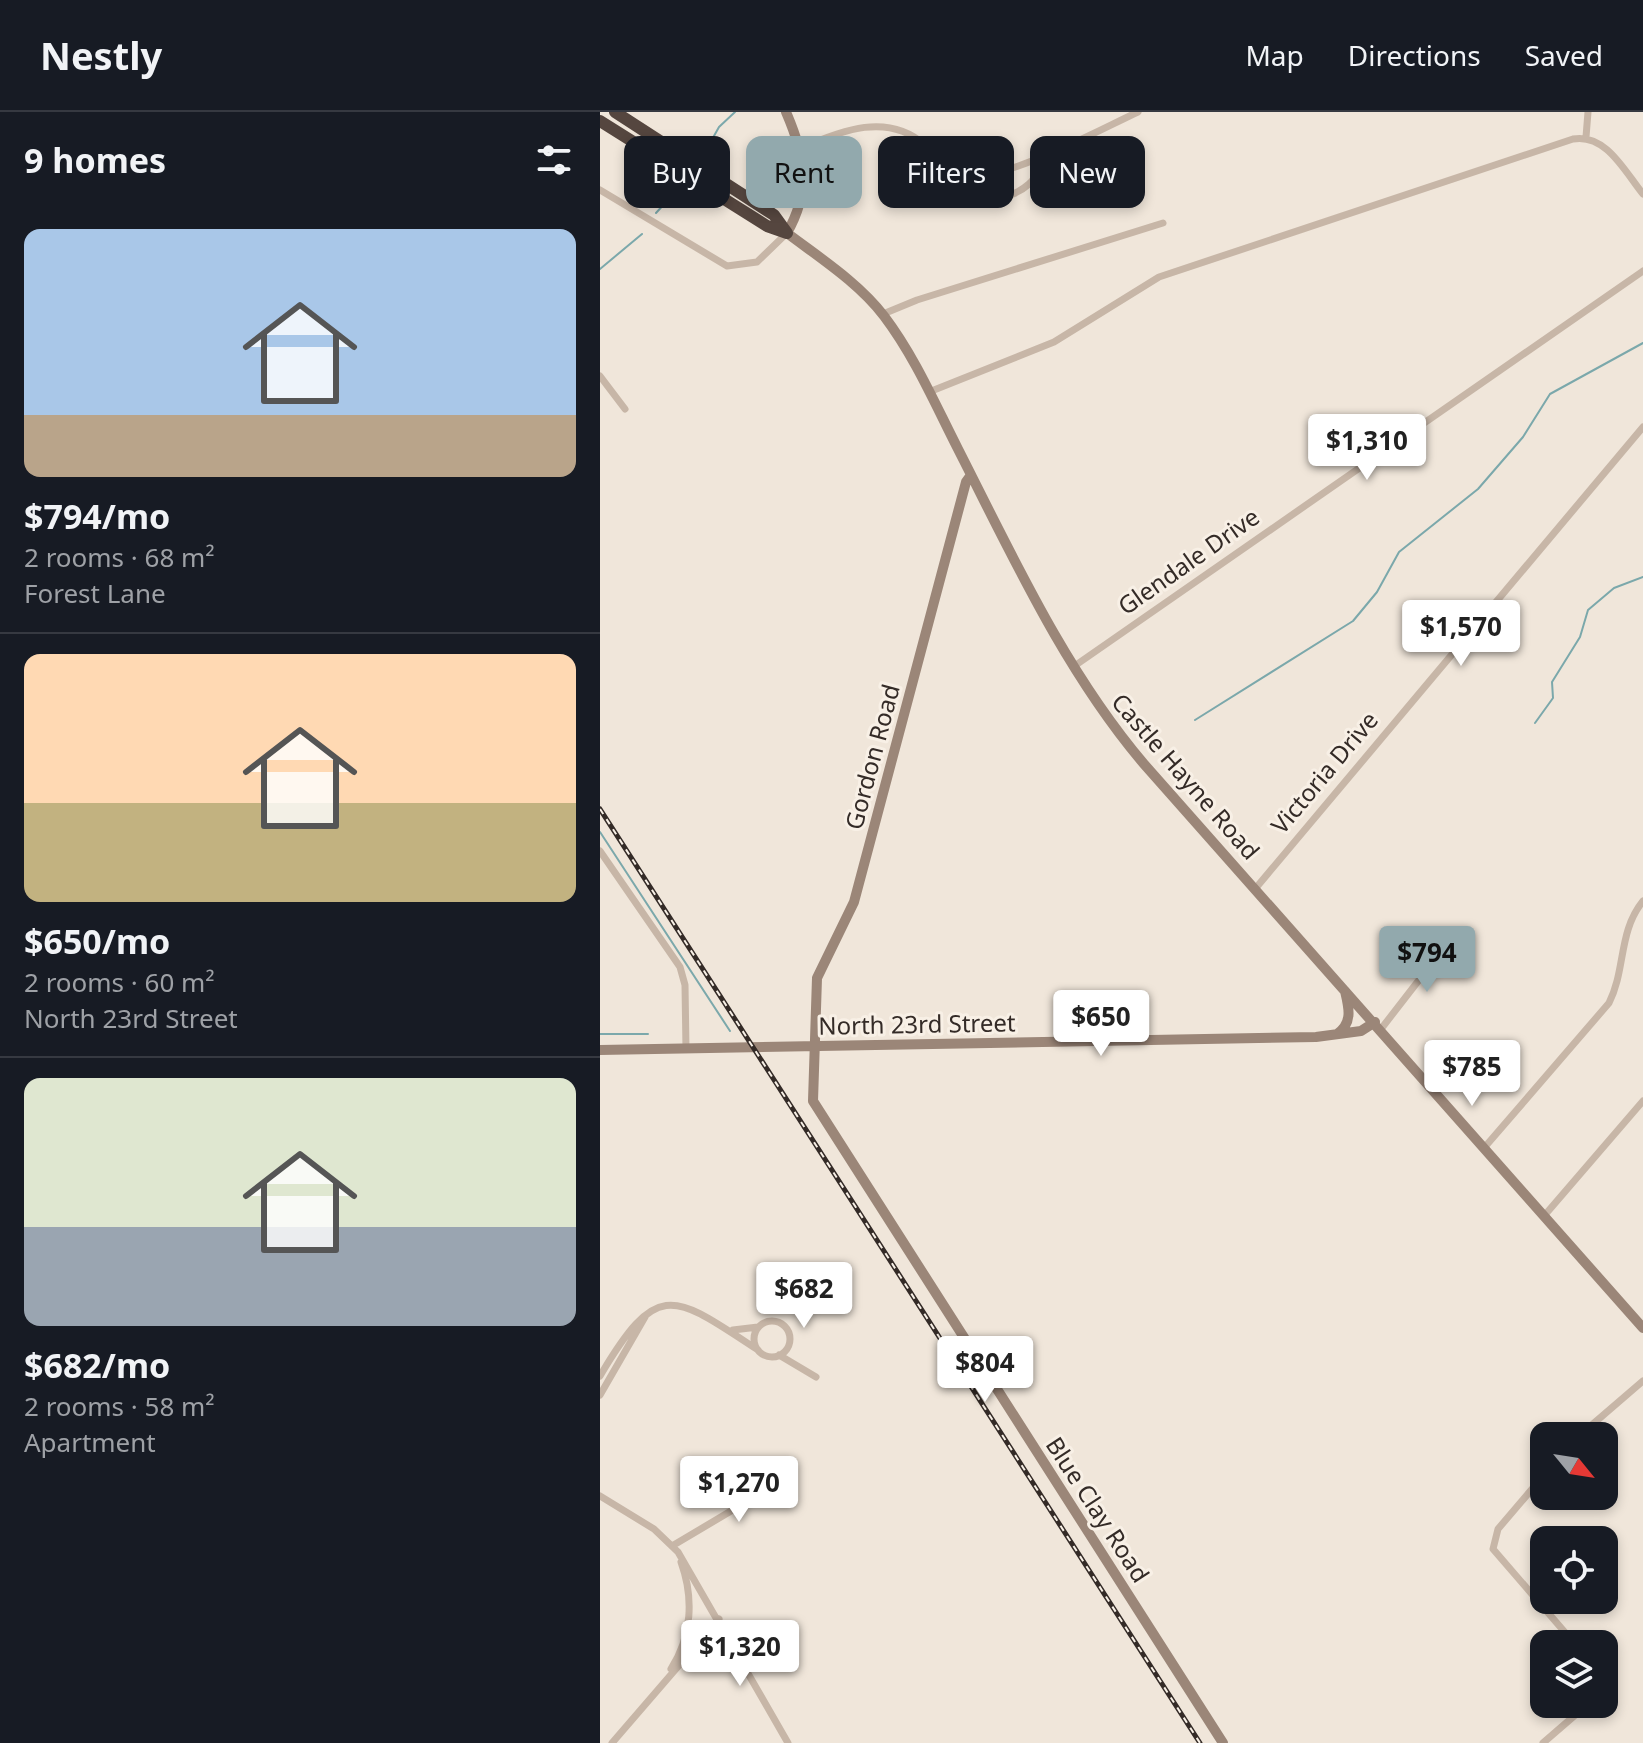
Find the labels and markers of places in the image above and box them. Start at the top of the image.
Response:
pin: $1,310 [1302,414,1432,482]
pin: $1,570 [1396,600,1526,668]
pin: $794 [1380,926,1474,994]
pin: $650 [1054,990,1148,1058]
pin: $785 [1425,1040,1519,1108]
pin: $682 [757,1262,851,1330]
pin: $804 [938,1336,1032,1404]
pin: $1,270 [674,1456,804,1524]
pin: $1,320 [675,1620,805,1688]

